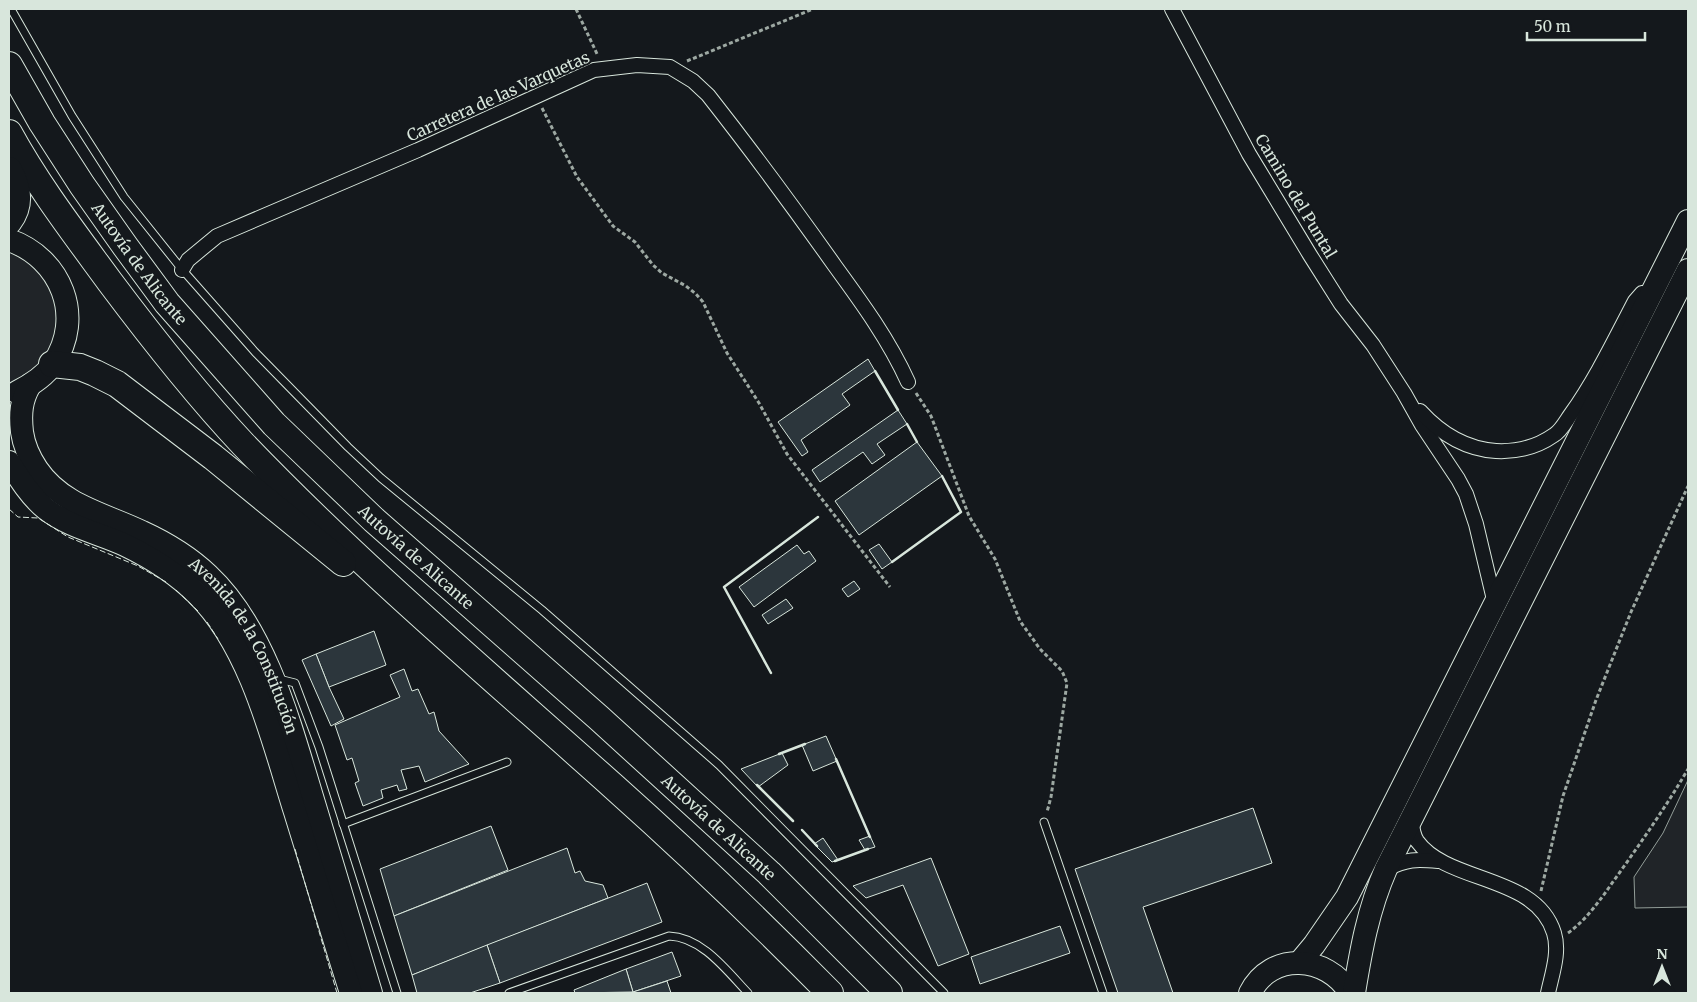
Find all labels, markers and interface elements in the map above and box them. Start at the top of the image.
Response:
scale bar [1527,10,1644,42]
text: 50 m [1534,17,1571,36]
street label: Carretera de las Varquetas [403,47,593,145]
street label: Camino del Puntal [1251,130,1341,262]
street label: Autovía de Alicante [87,198,192,329]
street label: Autovía de Alicante [353,500,478,613]
street label: Avenida de la Constitución [184,552,302,737]
street label: Autovía de Alicante [657,769,780,884]
north arrow [1637,942,1687,992]
text: N [1656,945,1668,963]

